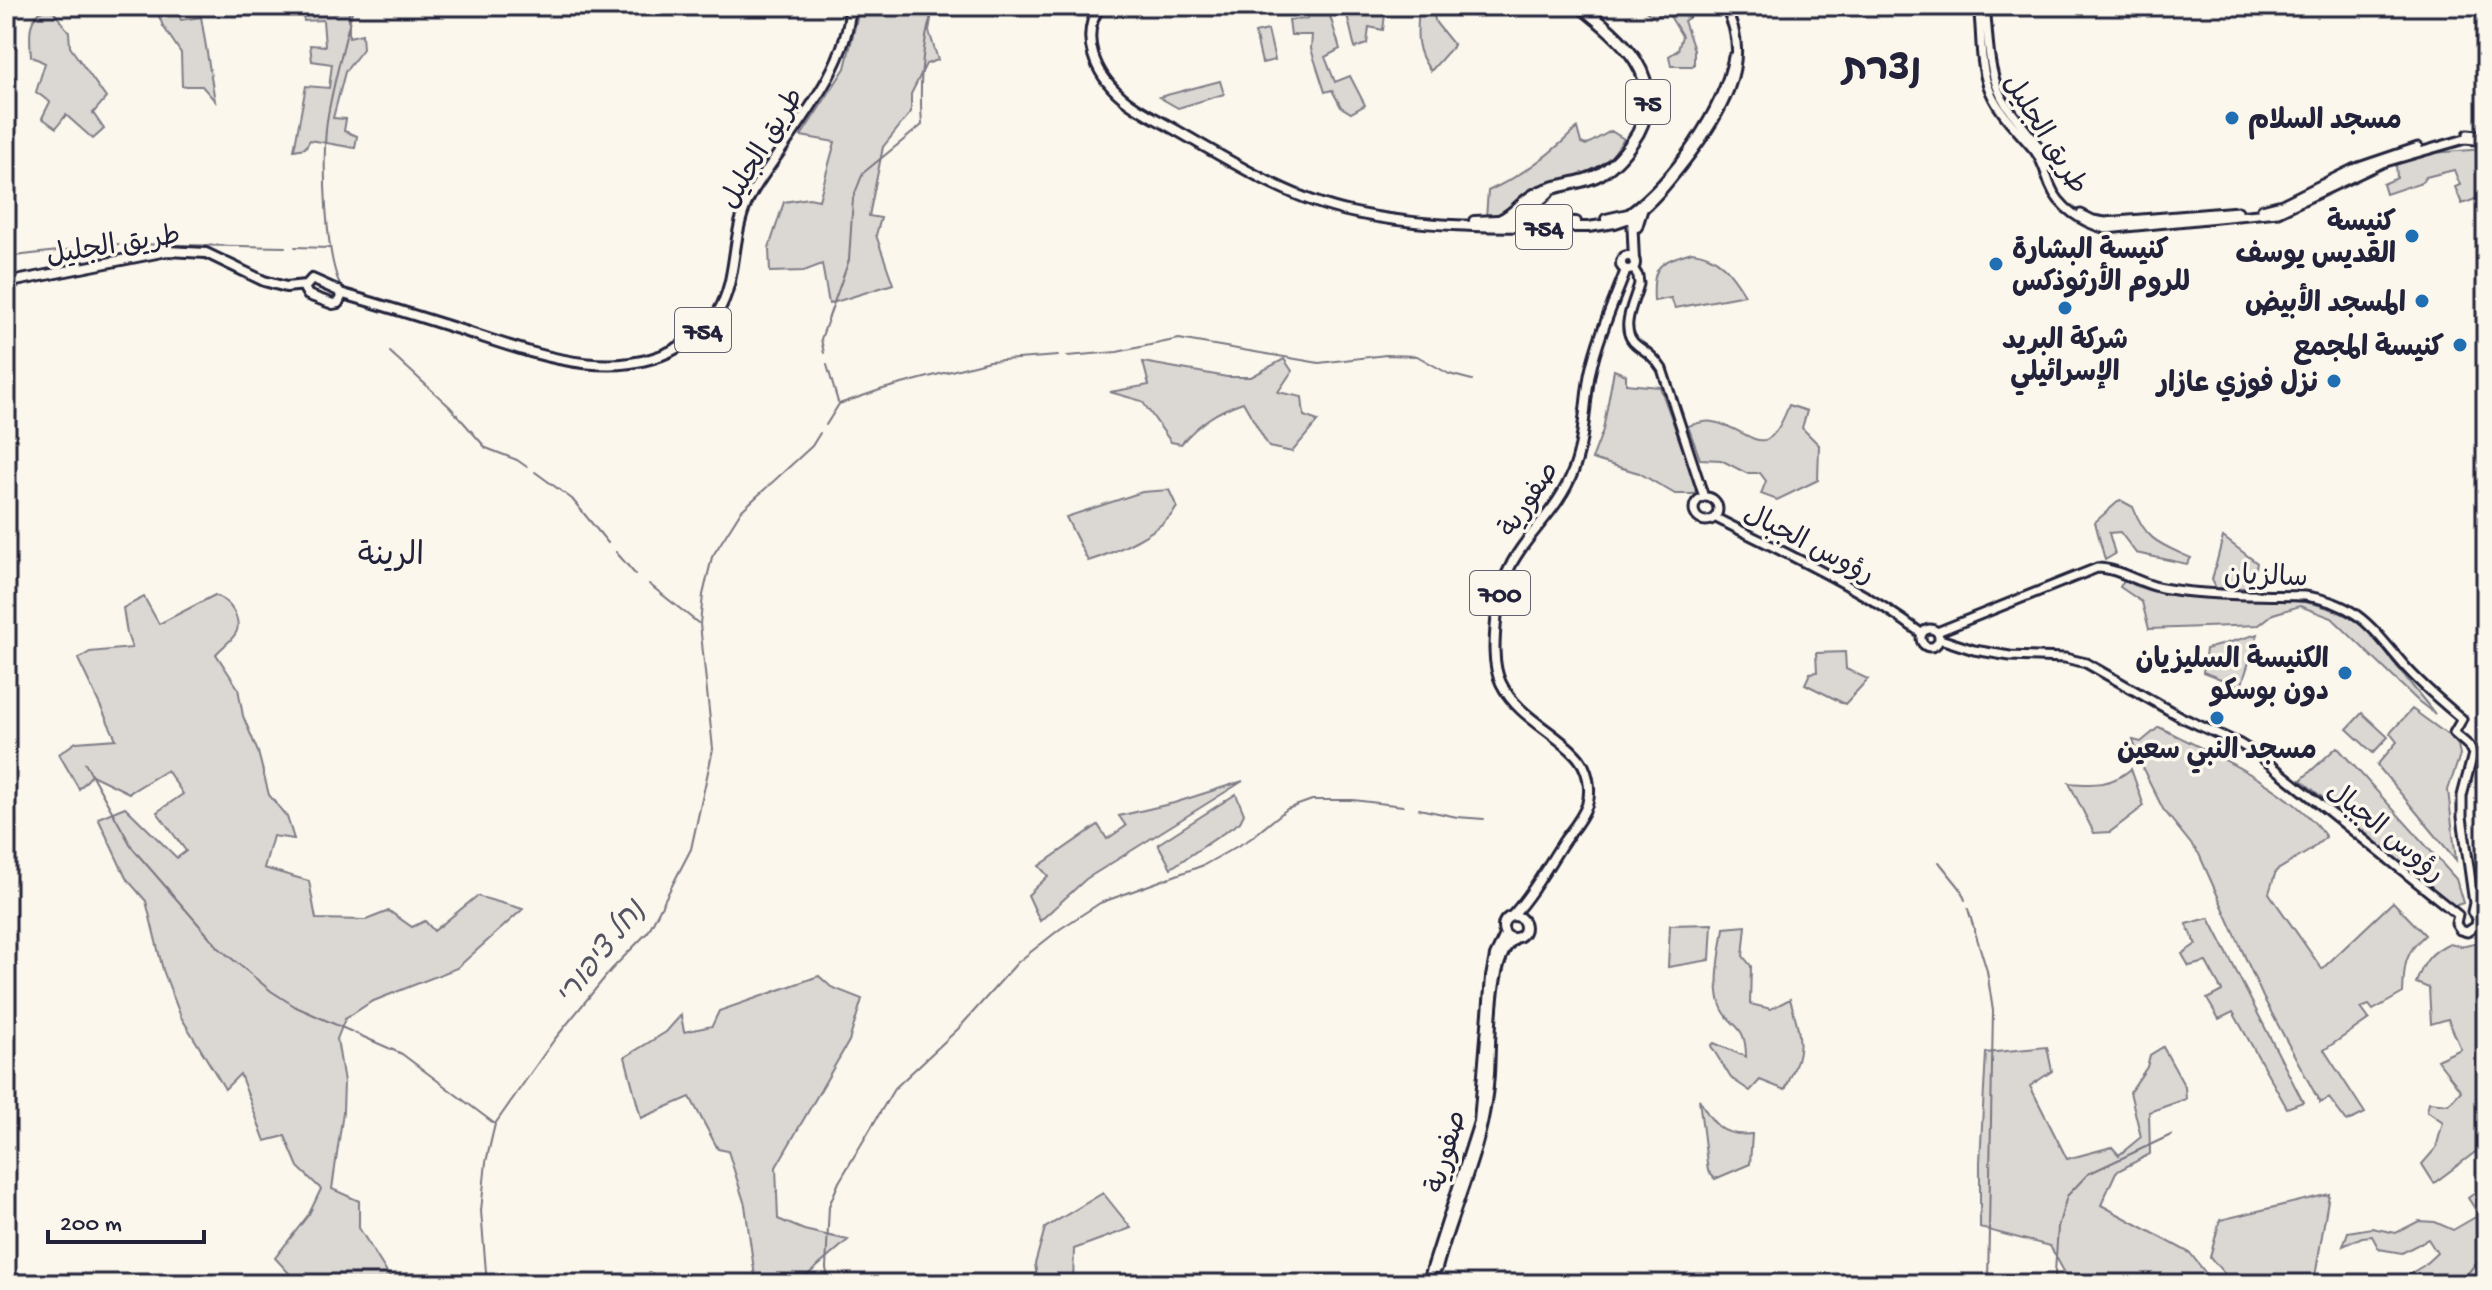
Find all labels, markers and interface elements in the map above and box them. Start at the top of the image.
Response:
district label: נצרת [1839,51,1922,94]
street label: طريق الجليل [1993,69,2093,201]
road number: 75 [1626,80,1670,124]
street label: طريق الجليل [715,83,813,216]
place label: مسجد السلام [2248,106,2402,140]
marker: مسجد السلام [2223,109,2241,127]
road number: 754 [1516,205,1572,249]
place label: كنيسة القديس يوسف [2236,207,2397,273]
street label: طريق الجليل [44,221,183,274]
marker: كنيسة القديس يوسف [2403,227,2421,245]
place label: كنيسة البشارة للروم الأرثوذكس [2012,235,2190,302]
marker: كنيسة البشارة للروم الأرثوذكس [1987,255,2005,273]
place label: المسجد الأبيض [2245,283,2406,322]
marker: المسجد الأبيض [2413,292,2431,310]
marker: شركة البريد الإسرائيلي [2056,299,2074,317]
road number: 754 [675,308,731,352]
place label: شركة البريد الإسرائيلي [2002,325,2128,396]
place label: كنيسة المجمع [2293,332,2445,366]
marker: كنيسة المجمع [2451,336,2469,354]
place label: نزل فوزي عازار [2154,366,2318,402]
marker: نزل فوزي عازار [2325,372,2343,390]
street label: صفورية [1493,456,1568,545]
street label: رؤوس الجبال [1737,499,1879,593]
district label: الرينة [358,539,424,577]
street label: سالزيان [2223,561,2308,596]
road number: 700 [1470,571,1530,615]
place label: الكنيسة السليزيان دون بوسكو [2135,644,2329,710]
marker: الكنيسة السليزيان دون بوسكو [2336,664,2354,682]
marker: مسجد النبي سعين [2208,709,2226,727]
place label: مسجد النبي سعين [2117,736,2317,774]
street label: رؤوس الجبال [2318,776,2450,891]
water label: נחל ציפורי [549,892,656,1014]
street label: صفورية [1421,1107,1476,1197]
scale bar [48,1194,204,1244]
text: 200 m [60,1211,122,1240]

